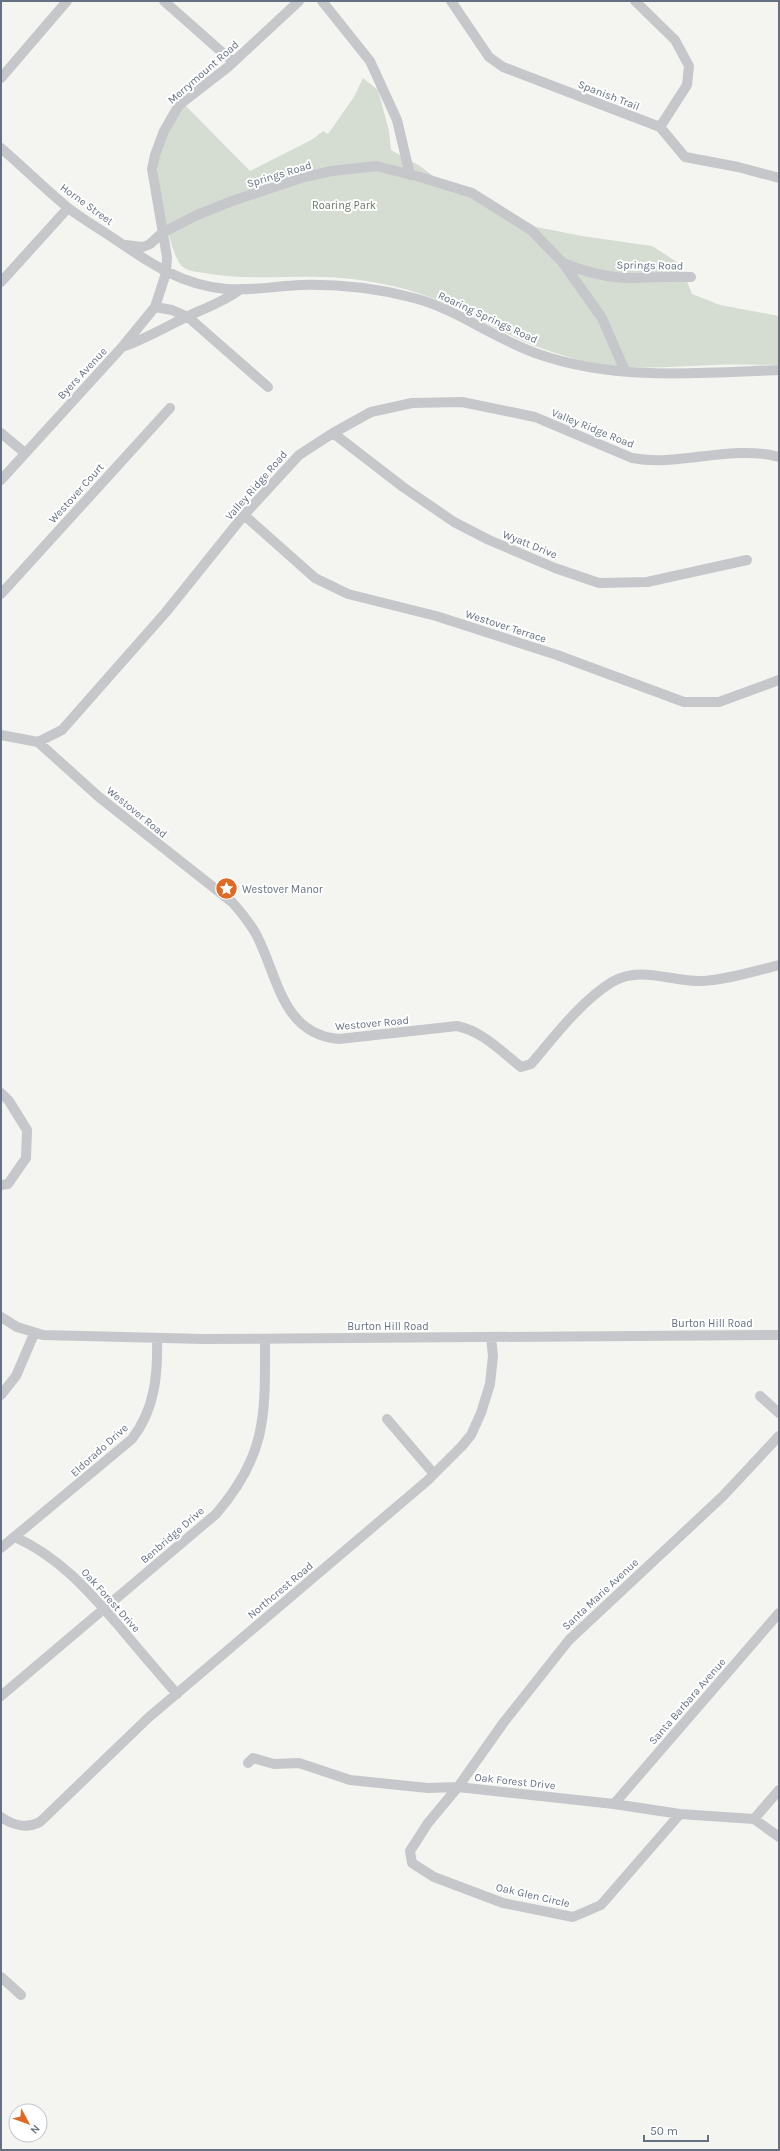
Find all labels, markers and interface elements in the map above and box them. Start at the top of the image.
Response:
street label: Merrymount Road [165,38,241,107]
street label: Spanish Trail [576,78,642,113]
street label: Springs Road [245,158,313,190]
street label: Horne Street [58,181,116,228]
park label: Roaring Park [312,199,376,212]
street label: Springs Road [616,258,684,273]
street label: Roaring Springs Road [436,289,540,346]
street label: Byers Avenue [55,344,110,402]
street label: Valley Ridge Road [550,406,636,451]
street label: Valley Ridge Road [223,448,290,523]
street label: Westover Court [46,461,107,526]
street label: Wyatt Drive [501,528,559,561]
street label: Westover Terrace [464,607,548,646]
street label: Westover Road [104,784,170,841]
place icon: Westover Manor [214,876,240,902]
place label: Westover Manor [242,883,323,896]
street label: Westover Road [335,1014,410,1033]
street label: Burton Hill Road [671,1317,753,1330]
street label: Burton Hill Road [347,1320,429,1333]
street label: Eldorado Drive [68,1421,131,1480]
street label: Benbridge Drive [138,1504,207,1566]
street label: Santa Marie Avenue [560,1556,641,1633]
street label: Northcrest Road [245,1559,316,1622]
street label: Oak Forest Drive [79,1566,143,1635]
street label: Santa Barbara Avenue [646,1655,729,1747]
street label: Oak Forest Drive [474,1771,556,1792]
street label: Oak Glen Circle [495,1881,571,1910]
north arrow [8,2103,48,2143]
scale bar [644,2117,708,2143]
text: N [28,2122,43,2136]
text: 50 m [650,2124,678,2138]

